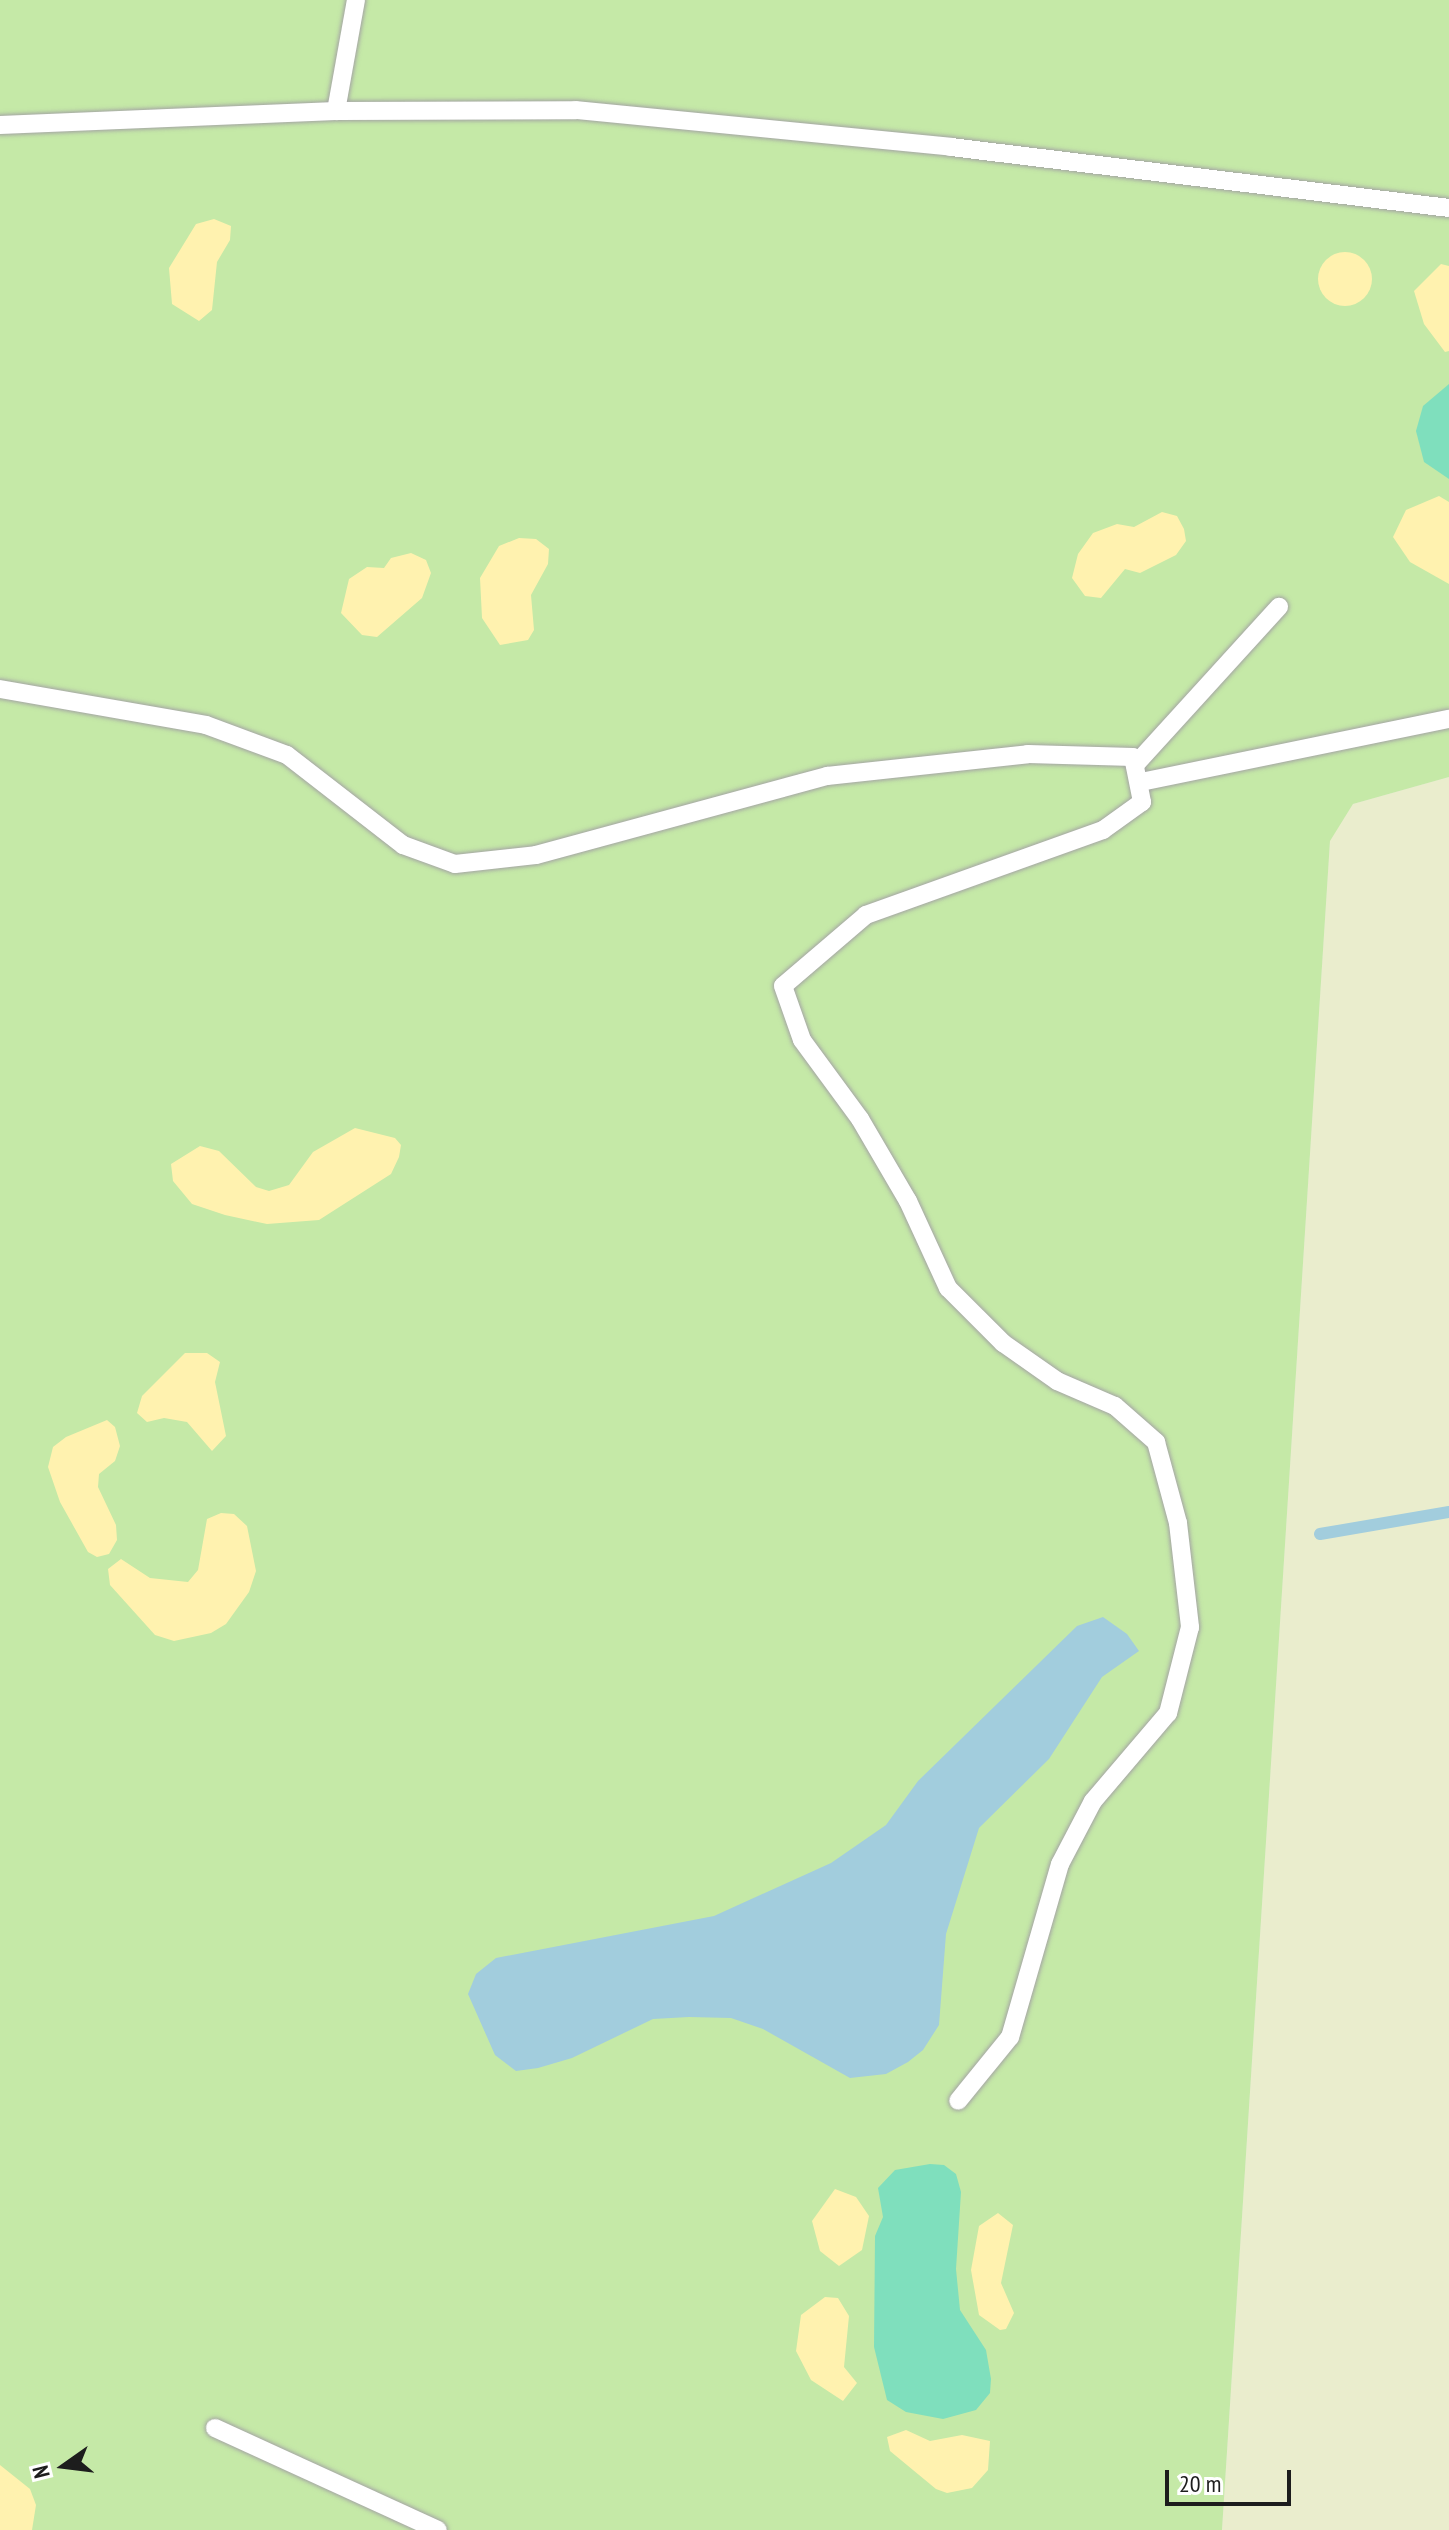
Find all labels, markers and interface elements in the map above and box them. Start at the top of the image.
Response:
north arrow [24,2426,104,2506]
scale bar [1169,2454,1295,2504]
text: N [26,2463,56,2481]
text: 20 m [1179,2468,1221,2499]

